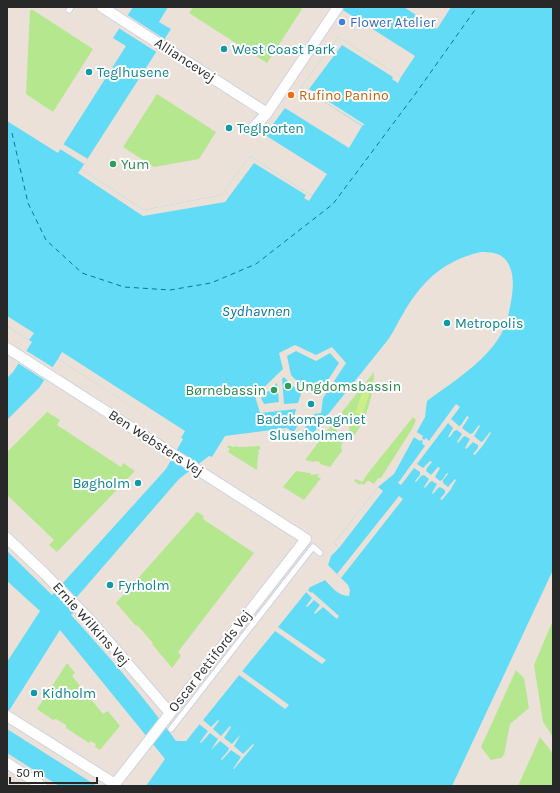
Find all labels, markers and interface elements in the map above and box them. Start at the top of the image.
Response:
place label: Flower Atelier [350,14,436,31]
marker: Flower Atelier [337,17,347,27]
street label: Alliancevej [151,34,219,86]
place label: West Coast Park [232,41,336,58]
marker: West Coast Park [219,44,229,54]
place label: Teglhusene [97,64,169,81]
marker: Teglhusene [84,67,94,77]
place label: Rufino Panino [299,87,389,104]
marker: Rufino Panino [286,90,296,100]
place label: Teglporten [237,120,304,137]
marker: Teglporten [224,123,234,133]
place label: Yum [121,156,149,173]
marker: Yum [108,159,118,169]
water label: Sydhavnen [222,302,290,320]
place label: Metropolis [455,315,523,332]
marker: Metropolis [442,318,452,328]
place label: Ungdomsbassin [296,378,401,395]
marker: Ungdomsbassin [283,381,293,391]
place label: Børnebassin [186,382,266,399]
marker: Børnebassin [269,385,279,395]
marker: Badekompagniet Sluseholmen [306,399,316,409]
street label: Ben Websters Vej [105,406,207,480]
place label: Badekompagniet Sluseholmen [256,411,366,444]
place label: Bøgholm [73,475,130,492]
marker: Bøgholm [133,478,143,488]
place label: Fyrholm [118,577,170,594]
street label: Ernie Wilkins Vej [49,579,133,669]
marker: Fyrholm [105,580,115,590]
street label: Oscar Pettifords Vej [165,607,255,715]
place label: Kidholm [42,685,96,702]
marker: Kidholm [29,688,39,698]
scale bar [10,759,97,785]
text: 50 m [16,766,44,780]

